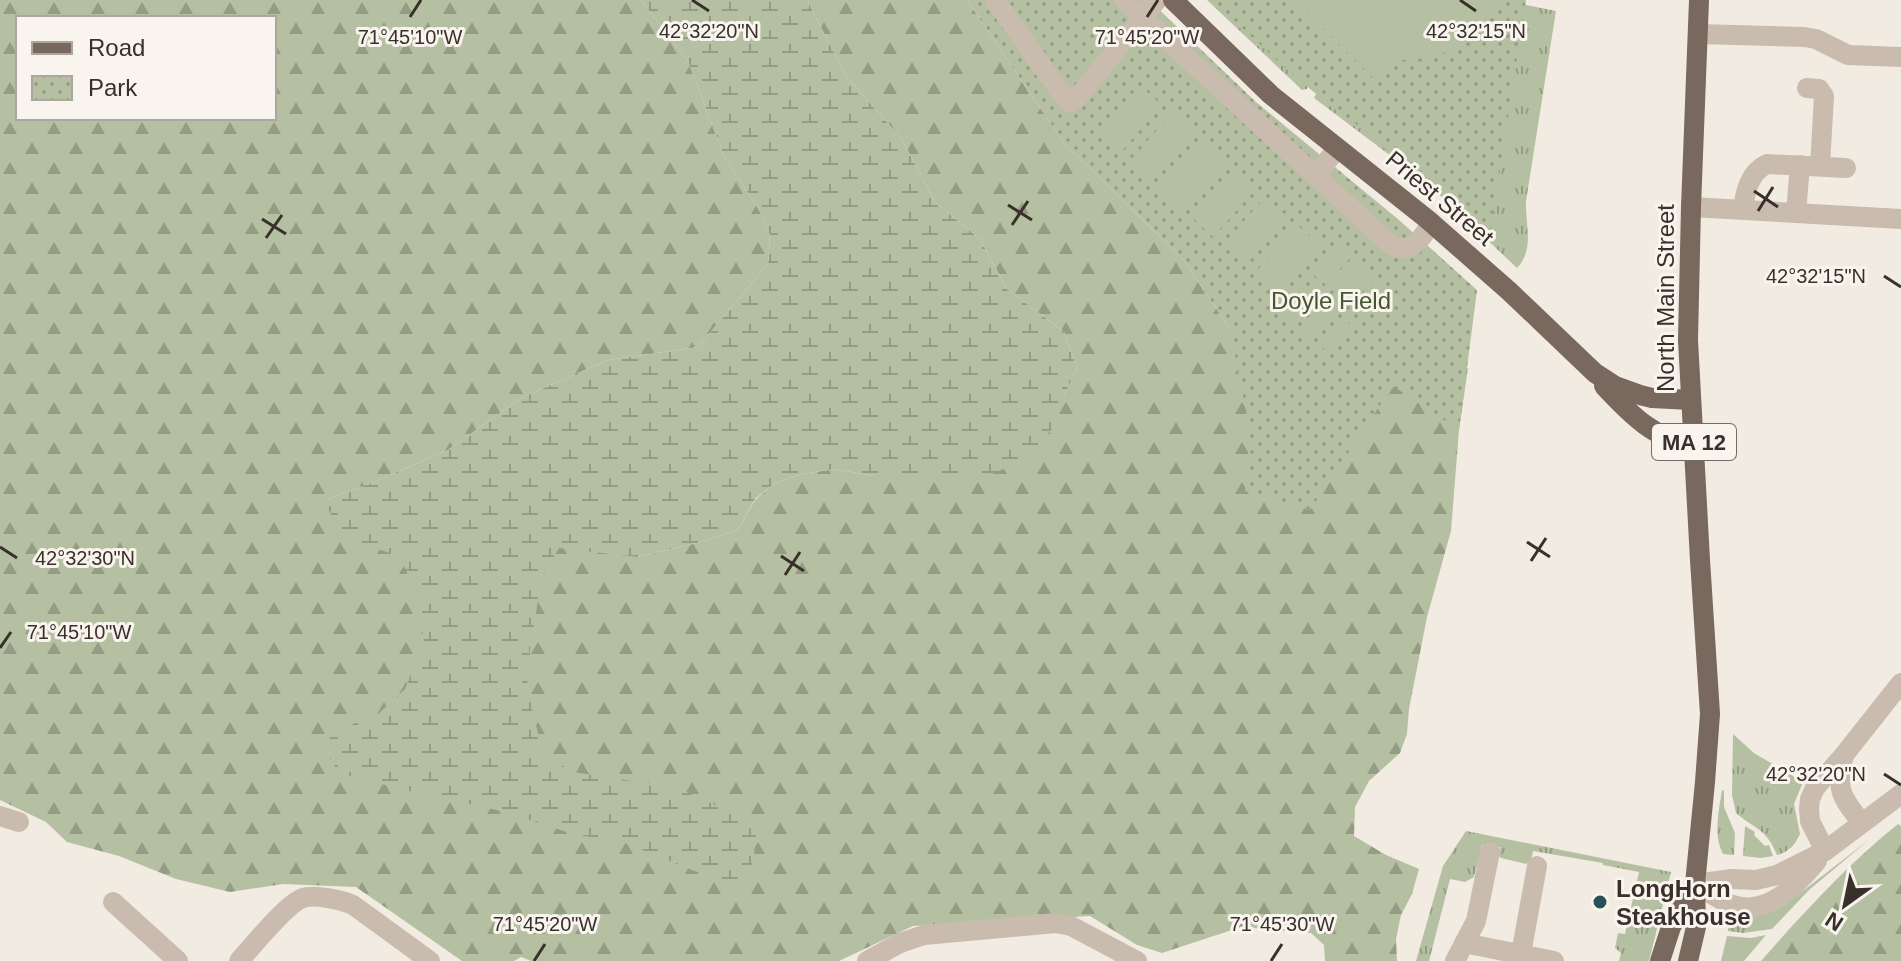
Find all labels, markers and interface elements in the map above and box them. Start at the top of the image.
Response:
legend [16,16,276,120]
text: 42°32'20"N [659,20,759,42]
text: 42°32'15"N [1426,20,1526,42]
text: 71°45'10"W [358,26,462,48]
text: 71°45'20"W [1095,26,1199,48]
text: Road [88,34,145,61]
text: Park [88,74,138,101]
street label: Priest Street [1381,145,1500,251]
street label: North Main Street [1652,204,1679,392]
text: 42°32'15"N [1766,265,1866,287]
park label: Doyle Field [1271,287,1391,314]
road number: MA 12 [1652,424,1736,460]
text: 42°32'30"N [35,547,135,569]
text: 71°45'10"W [27,621,131,643]
text: 42°32'20"N [1766,763,1866,785]
north arrow [1805,865,1885,945]
place label: LongHorn Steakhouse [1616,875,1751,930]
marker: LongHorn Steakhouse [1591,893,1609,911]
text: N [1821,907,1848,936]
text: 71°45'20"W [493,913,597,935]
text: 71°45'30"W [1230,913,1334,935]

